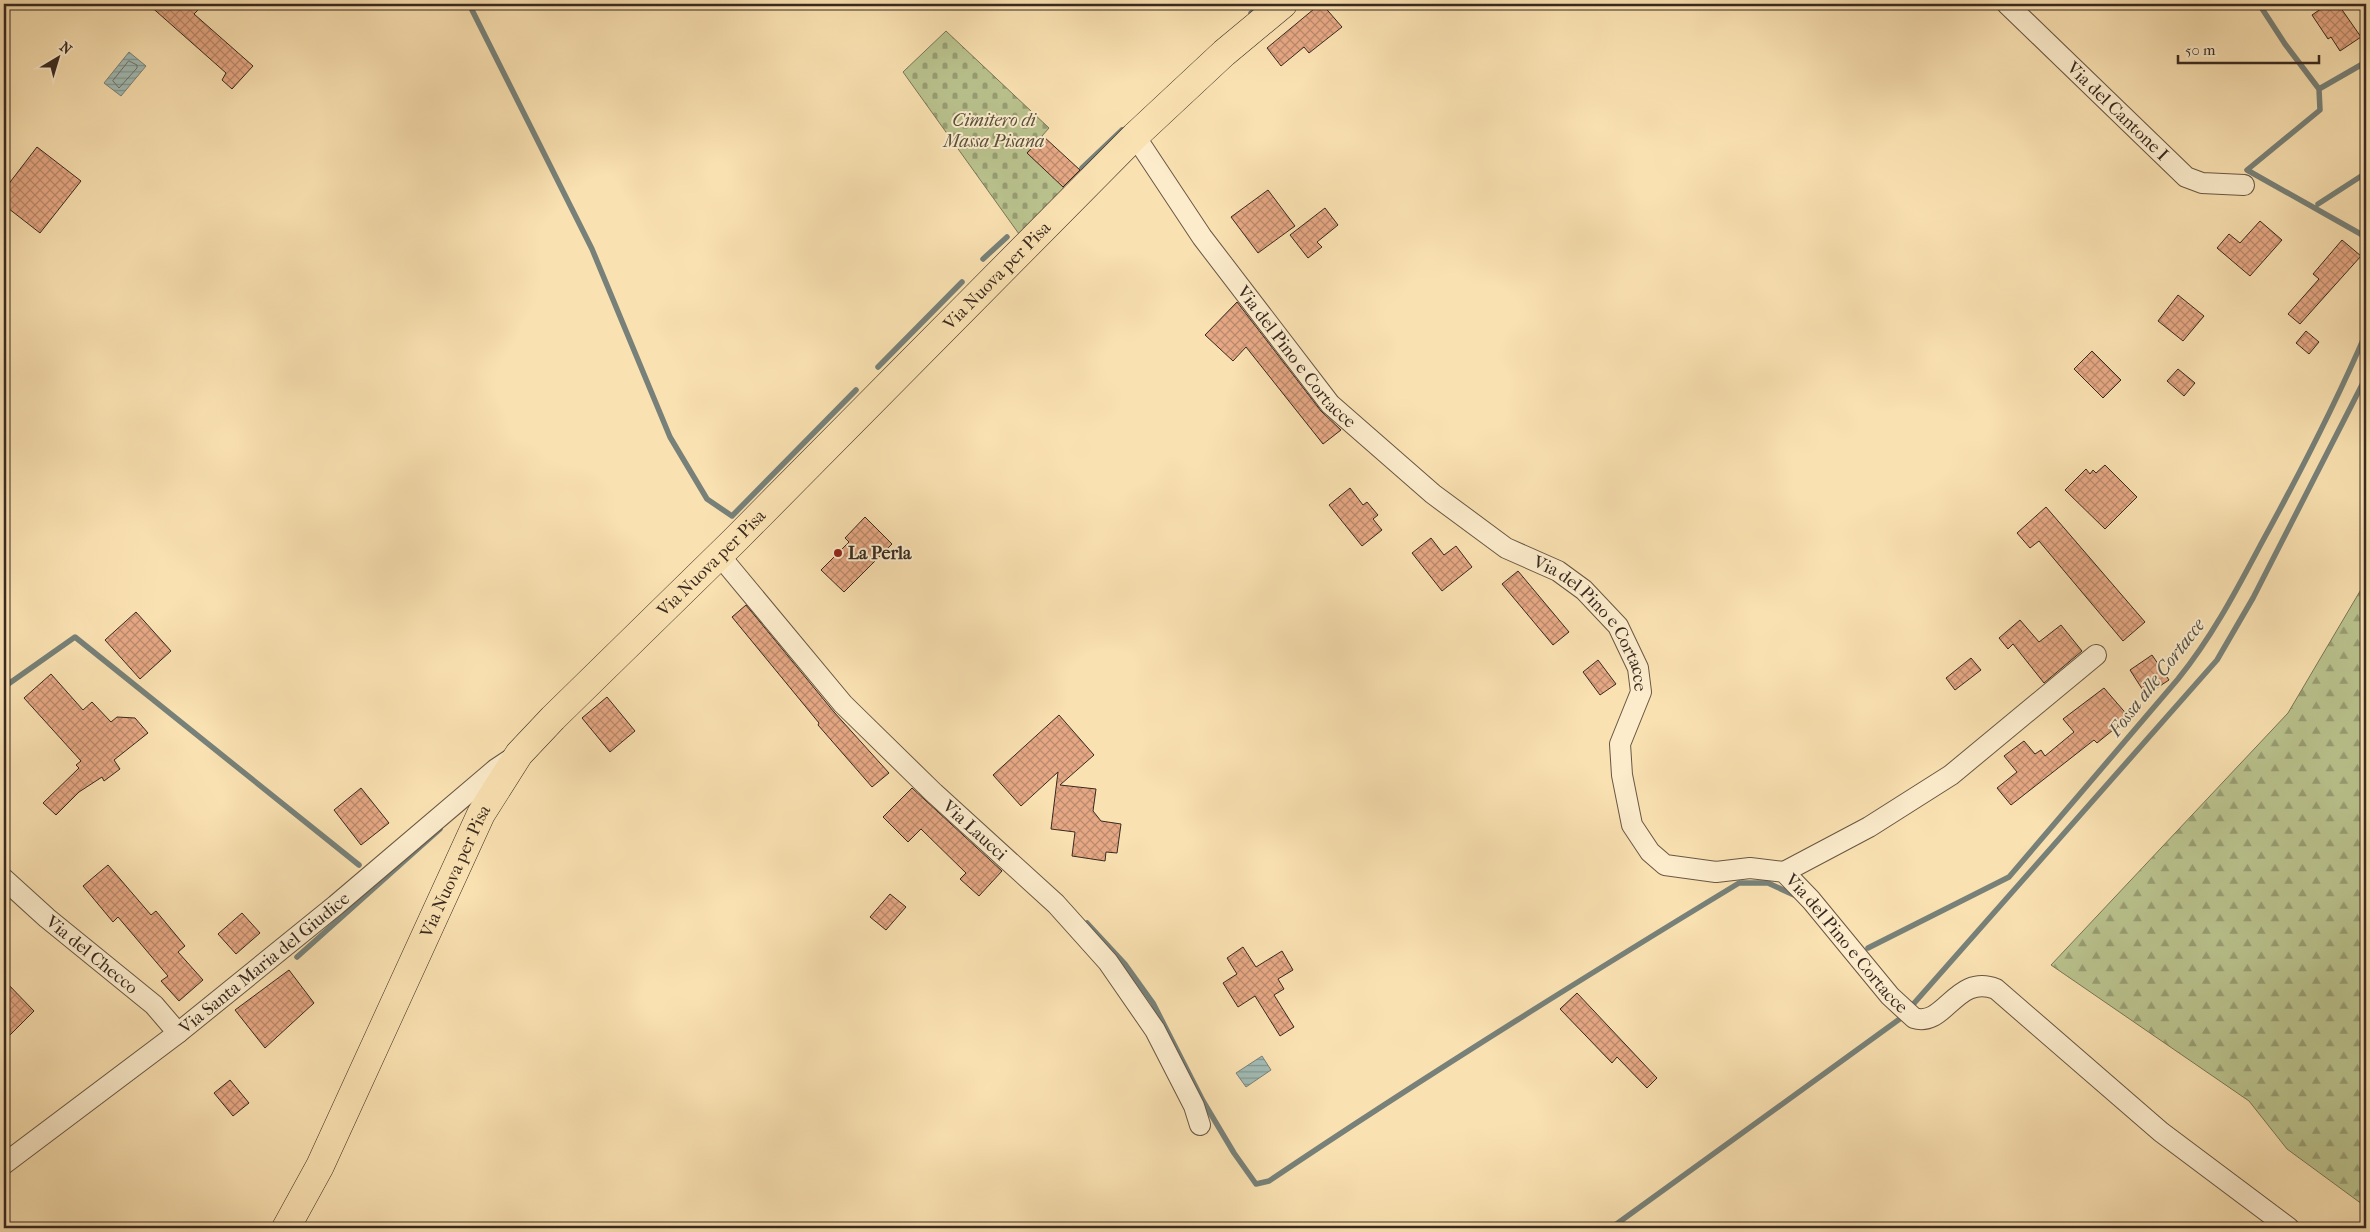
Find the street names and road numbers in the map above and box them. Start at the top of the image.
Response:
street label: Via del Cantone I [2062,57,2173,165]
street label: Via Nuova per Pisa [938,217,1056,335]
street label: Via del Pino e Cortacce [1232,281,1360,433]
street label: Via Nuova per Pisa [652,505,771,622]
street label: Via del Pino e Cortacce [1529,551,1651,693]
street label: Via Laucci [937,795,1012,866]
street label: Via Nuova per Pisa [415,800,496,942]
street label: Via del Pino e Cortacce [1780,869,1912,1018]
street label: Via Santa Maria del Giudice [175,888,354,1039]
street label: Via del Checco [40,911,142,999]

